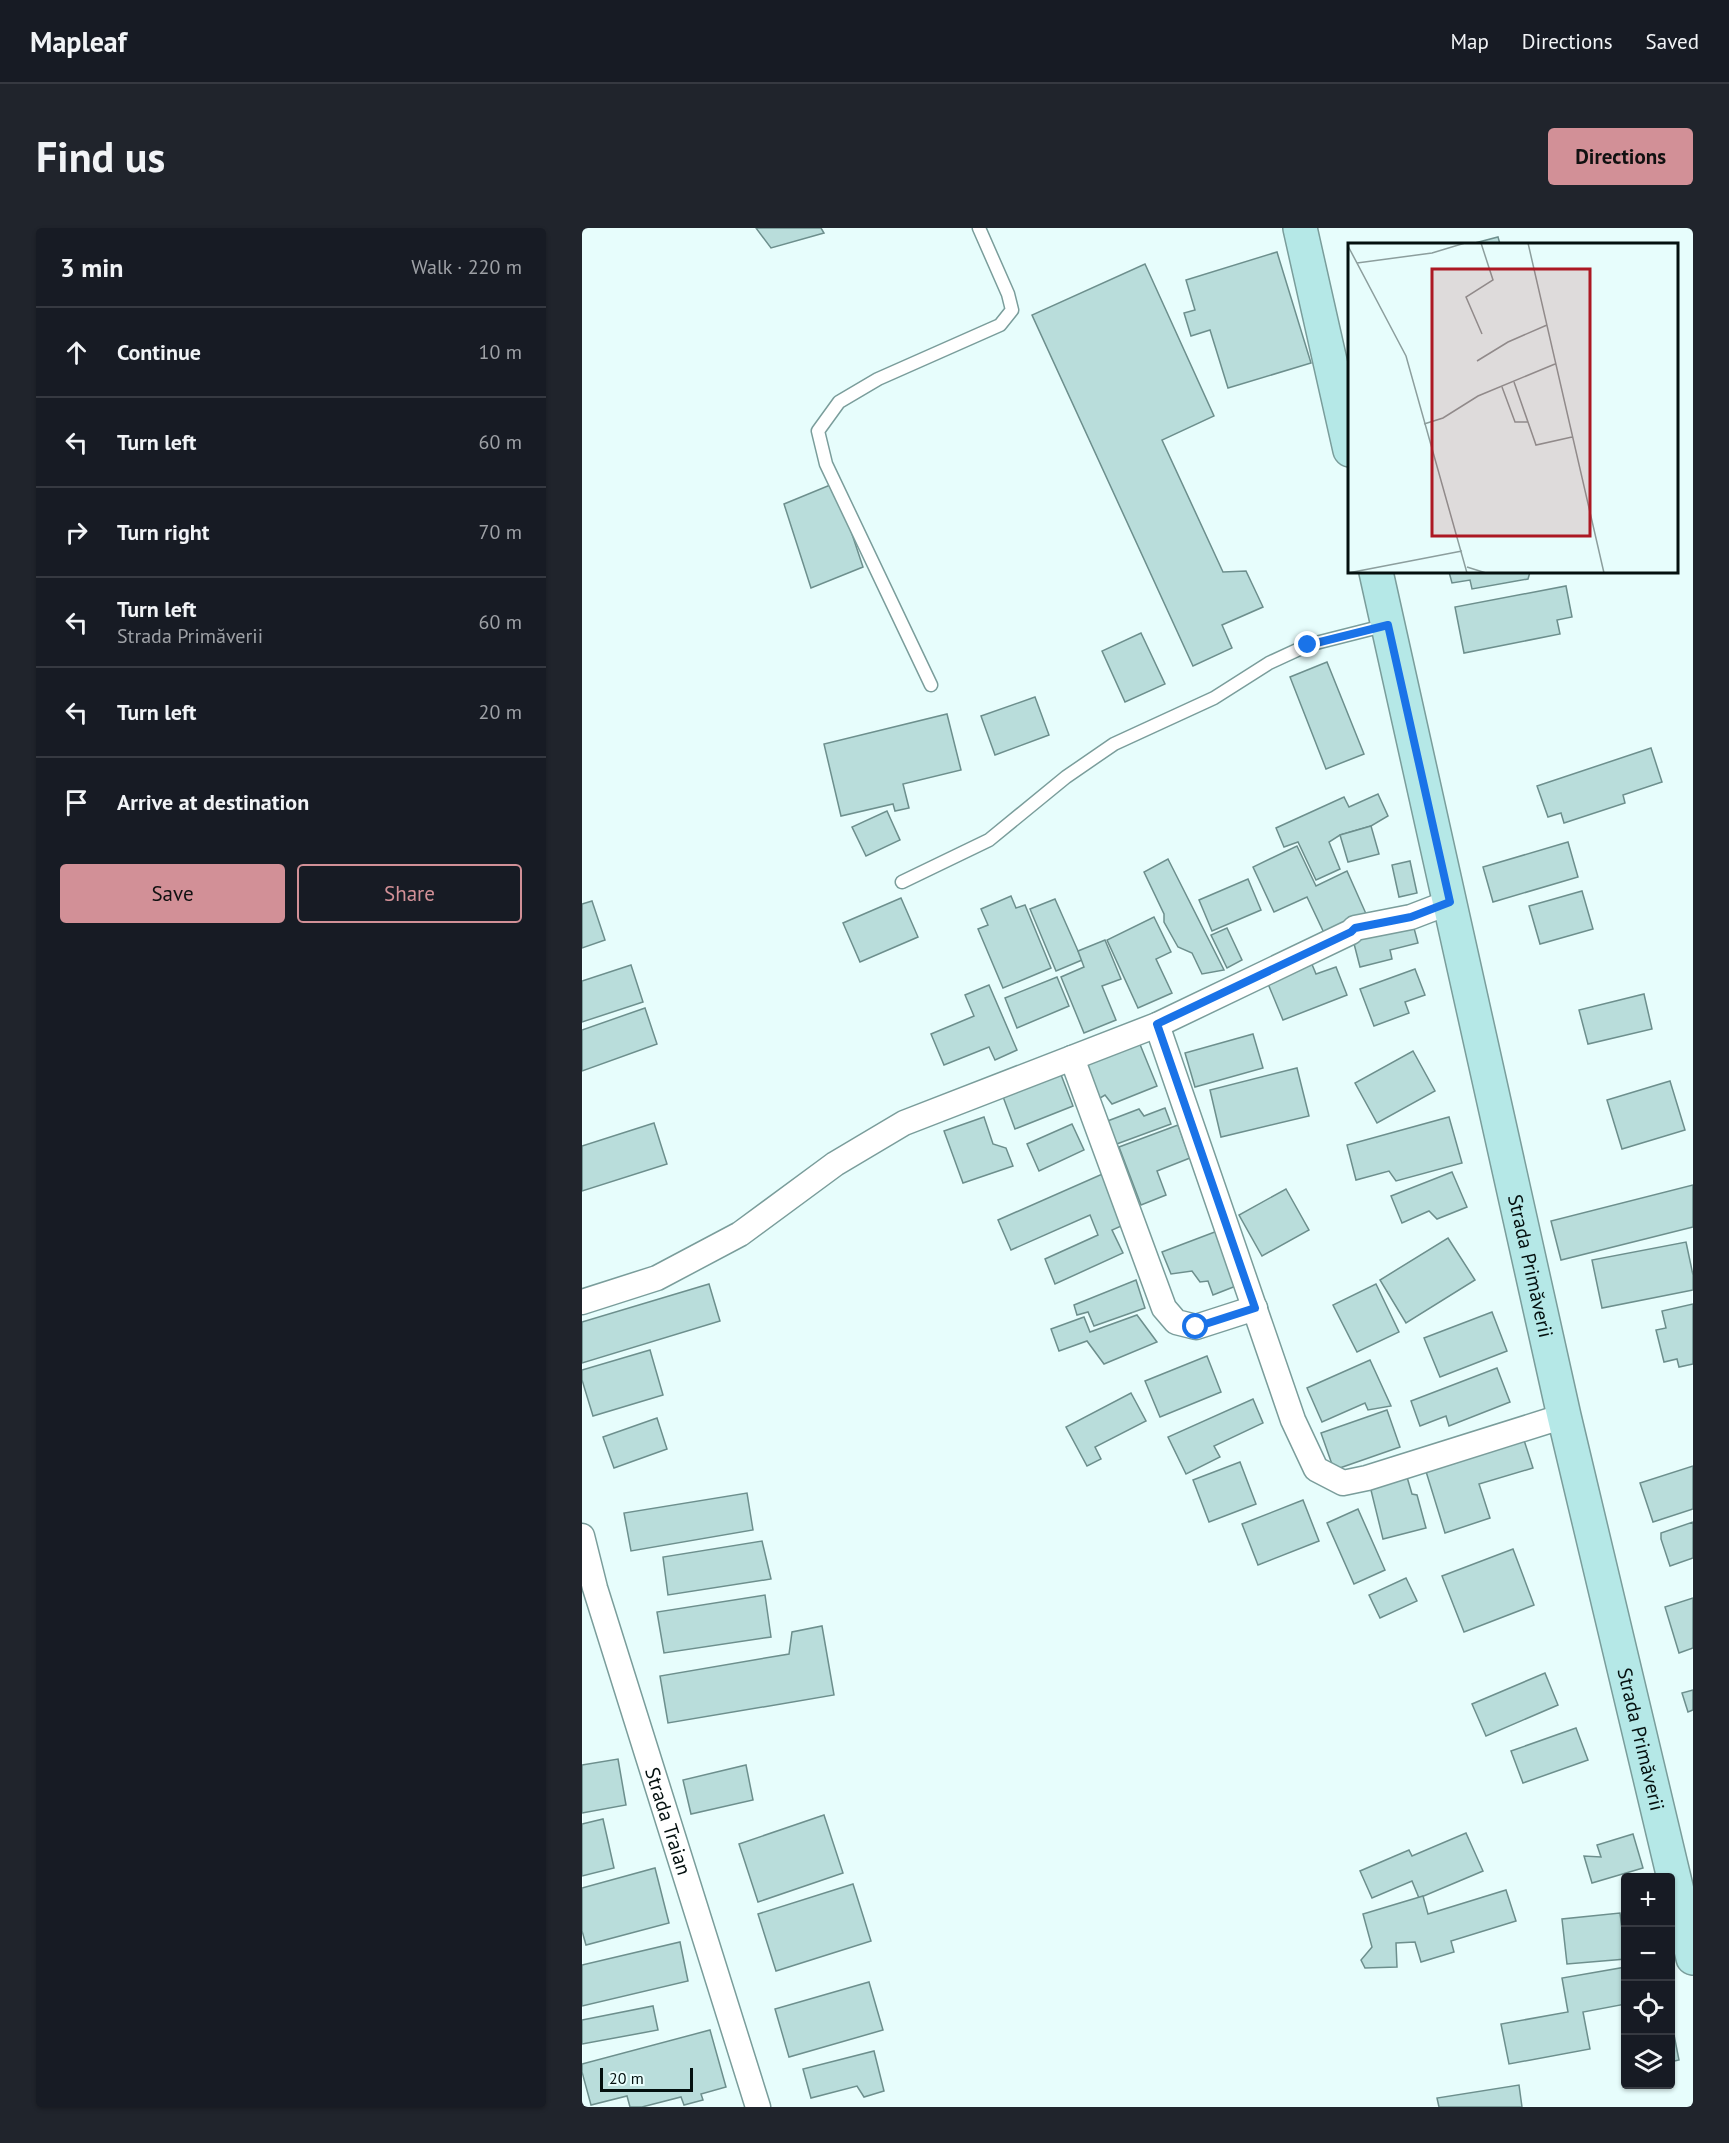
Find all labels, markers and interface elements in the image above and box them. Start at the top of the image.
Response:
text: Mapleaf [30,23,127,60]
text: Map [1450,28,1489,55]
text: Directions [1522,28,1613,55]
text: Saved [1646,28,1699,55]
button: Directions [1548,128,1693,185]
text: Find us [36,129,165,184]
inset map [1348,243,1678,573]
text: 3 min [60,251,123,284]
text: Walk · 220 m [411,254,522,280]
icon: ahead [60,336,93,369]
text: Continue [117,338,201,366]
text: 10 m [479,339,522,365]
icon: left [60,426,93,459]
text: Turn left [117,428,197,456]
text: 60 m [479,429,522,455]
icon: right [60,516,93,549]
text: Turn right [117,518,209,546]
text: 70 m [479,519,522,545]
text: Turn left [117,595,197,623]
icon: left [60,606,93,639]
text: 60 m [479,609,522,635]
text: Strada Primăverii [117,623,263,649]
route end [1294,631,1320,657]
icon: left [60,696,93,729]
text: Turn left [117,698,197,726]
text: 20 m [479,699,522,725]
icon: arrive [60,786,93,819]
text: Arrive at destination [117,788,309,816]
button: Save [60,864,285,923]
button: Share [297,864,522,923]
street label: Strada Primăverii [1502,1192,1559,1340]
route start [1182,1313,1208,1339]
street label: Strada Primăverii [1611,1665,1671,1813]
street label: Strada Traian [639,1764,697,1878]
map controls [1621,1873,1675,2089]
button: + [1621,1873,1675,1927]
button: − [1621,1927,1675,1981]
button: locate [1621,1981,1675,2035]
button: layers [1621,2035,1675,2089]
scale bar [600,2065,693,2092]
text: 20 m [609,2068,644,2088]

